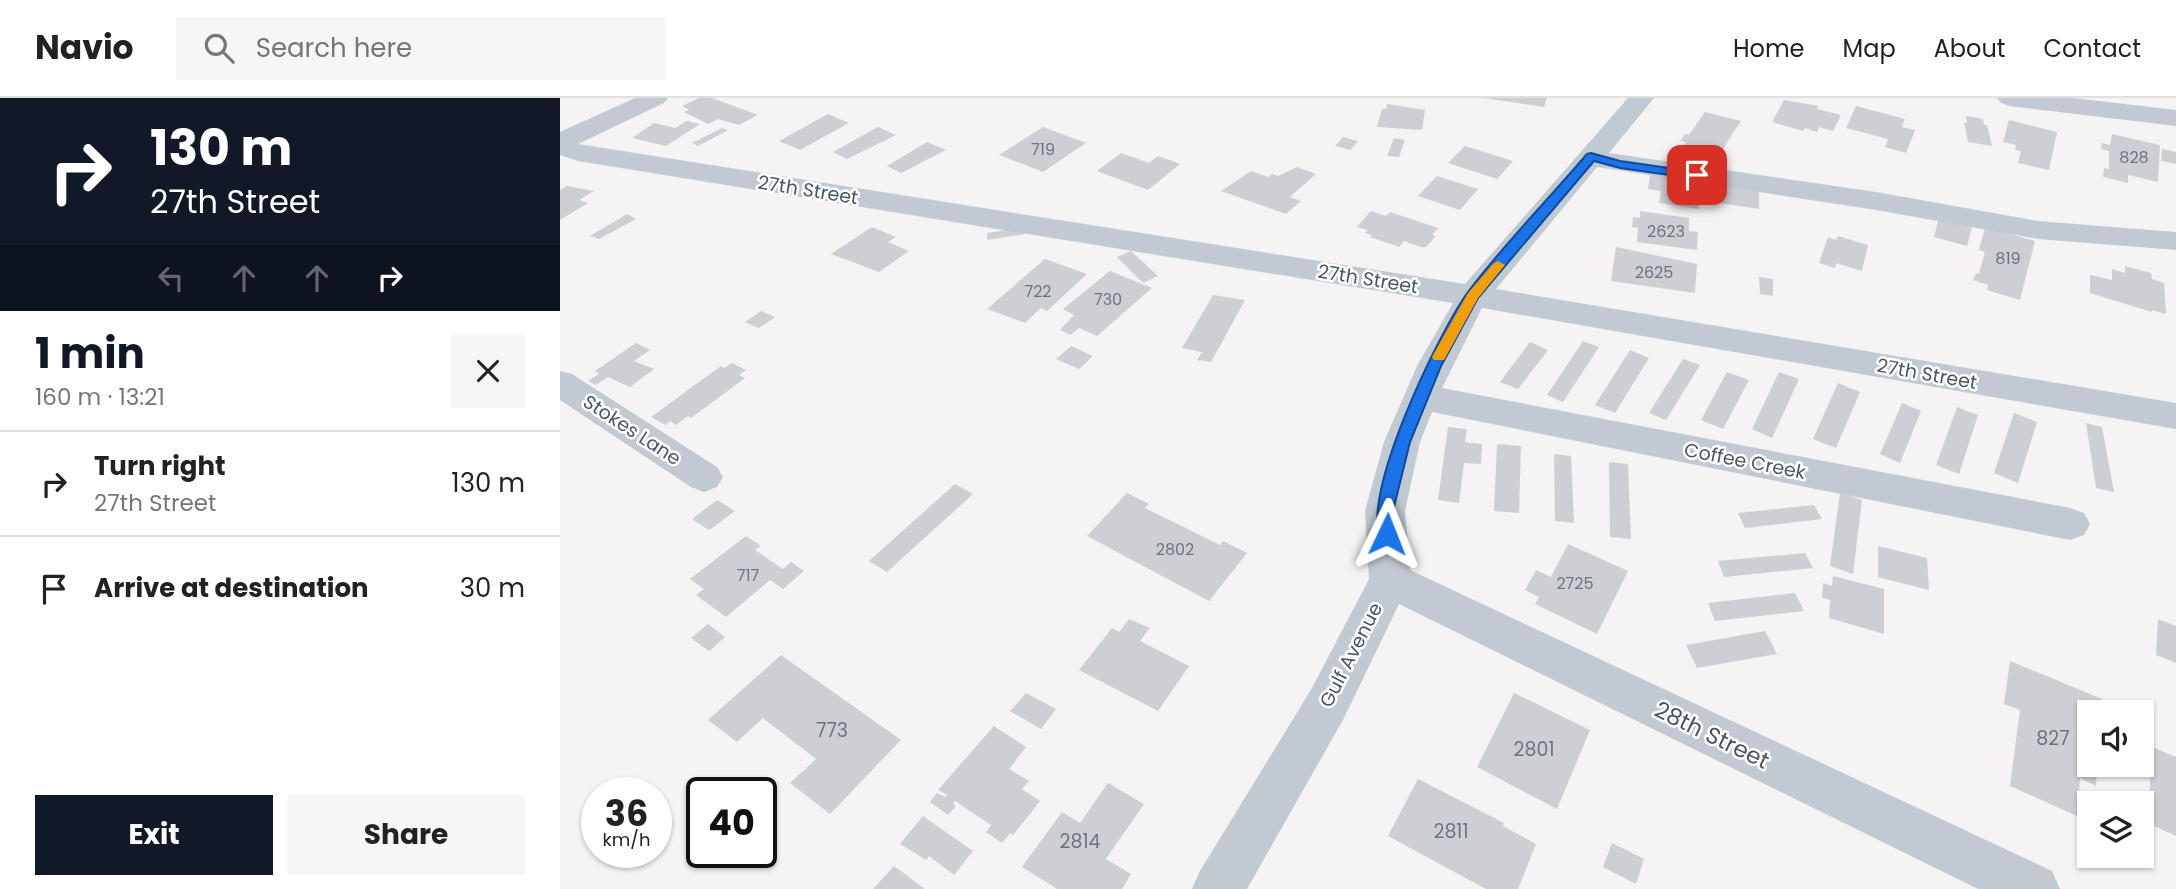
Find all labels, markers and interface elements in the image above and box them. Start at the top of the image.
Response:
search box [176,17,666,80]
text: Navio [35,24,134,71]
icon: search [200,29,238,67]
text: Search here [256,30,412,66]
text: Home [1733,32,1805,65]
text: Map [1843,32,1896,65]
text: About [1934,32,2005,65]
text: Contact [2043,32,2141,65]
text: 130 m [150,114,292,182]
icon: right [35,126,126,217]
house number: 719 [1031,138,1055,161]
pin [1667,145,1727,205]
house number: 828 [2119,146,2149,169]
icon: arrive [1678,156,1716,194]
street label: 27th Street [756,169,860,211]
text: 27th Street [150,179,320,224]
house number: 2623 [1647,220,1685,243]
house number: 819 [1995,247,2021,270]
street label: 27th Street [1316,258,1420,300]
icon: left [152,259,190,297]
icon: ahead [225,259,263,297]
icon: ahead [298,259,336,297]
icon: right [371,259,409,297]
house number: 2625 [1635,261,1673,284]
house number: 722 [1024,280,1052,303]
house number: 730 [1094,288,1122,311]
text: 1 min [35,324,145,383]
button: close [451,334,525,408]
street label: 27th Street [1875,352,1979,396]
text: 160 m · 13:21 [35,381,165,413]
street label: Stokes Lane [578,388,686,472]
street label: Coffee Creek [1682,436,1808,486]
text: Turn right [94,448,226,484]
icon: right [35,465,73,503]
text: 130 m [451,465,525,501]
text: 27th Street [94,487,216,519]
position arrow [1350,497,1424,571]
house number: 2802 [1156,538,1194,561]
house number: 717 [737,564,760,587]
icon: arrive [35,570,73,608]
text: Arrive at destination [94,570,369,606]
text: 30 m [460,570,525,606]
house number: 2725 [1556,572,1594,595]
street label: Gulf Avenue [1313,598,1389,712]
street label: 28th Street [1649,693,1775,777]
map controls [2077,700,2154,868]
button: sound [2077,700,2154,777]
house number: 773 [816,717,848,744]
house number: 827 [2036,725,2070,752]
house number: 2801 [1514,736,1554,763]
speed limit sign: 40 [686,777,777,868]
text: 36 [605,789,648,838]
button: layers [2077,791,2154,868]
button: Exit [35,795,273,875]
button: Share [287,795,525,875]
house number: 2811 [1433,818,1469,845]
text: km/h [603,827,650,852]
house number: 2814 [1060,828,1101,855]

